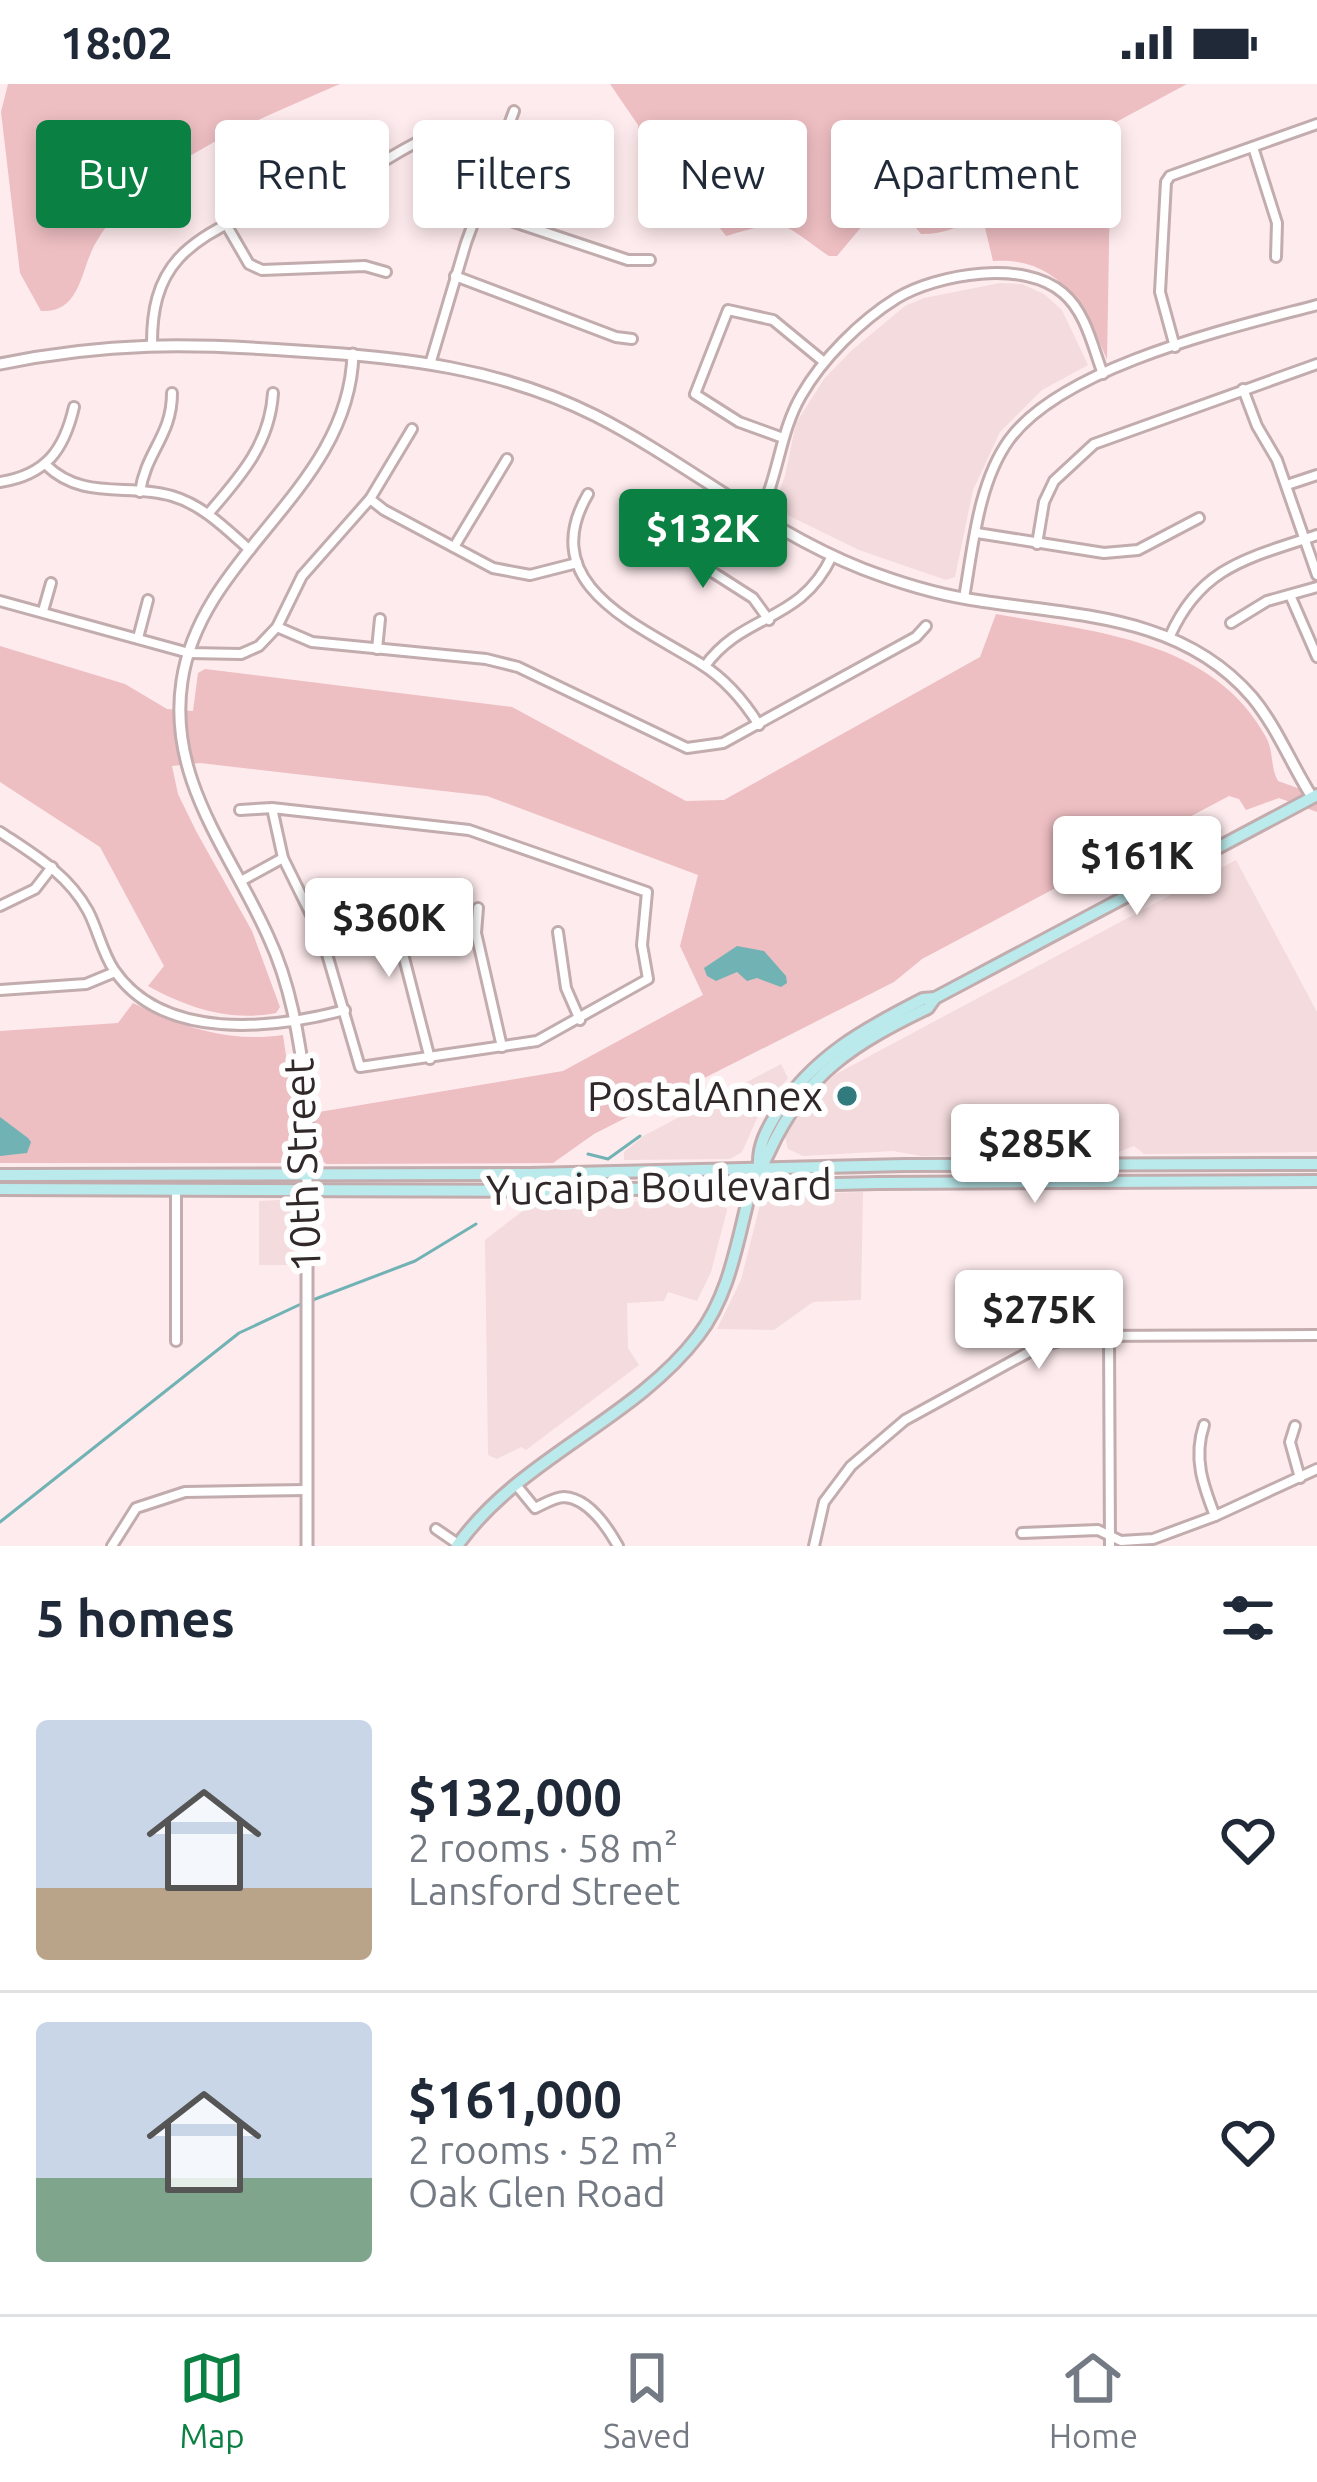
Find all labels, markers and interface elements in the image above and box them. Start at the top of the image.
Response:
text: 18:02 [60,17,173,68]
chip: Buy [36,120,191,228]
chip: Rent [215,120,389,228]
chip: Filters [413,120,614,228]
chip: New [638,120,807,228]
chip: Apartment [831,120,1121,228]
pin: $132K [619,489,787,591]
text: $132K [646,506,760,549]
pin: $161K [1053,816,1221,918]
text: $161K [1080,833,1194,876]
pin: $360K [305,878,473,980]
text: $360K [332,895,446,938]
street label: 10th Street [274,1057,329,1273]
place label: PostalAnnex [587,1072,823,1119]
marker: PostalAnnex [834,1083,860,1109]
pin: $285K [951,1104,1119,1206]
text: $285K [978,1121,1092,1164]
street label: Yucaipa Boulevard [486,1160,832,1213]
pin: $275K [955,1270,1123,1372]
text: $275K [982,1287,1096,1330]
icon: filters [1215,1585,1281,1651]
text: 5 homes [36,1589,235,1647]
icon: home [132,1768,276,1912]
text: $132,000 [408,1768,622,1826]
icon: heart [1215,1807,1281,1873]
text: 2 rooms · 58 m² [408,1826,678,1869]
text: Lansford Street [408,1869,680,1912]
icon: home [132,2070,276,2214]
text: $161,000 [408,2070,622,2128]
icon: heart [1215,2109,1281,2175]
text: 2 rooms · 52 m² [408,2128,678,2171]
text: Oak Glen Road [408,2171,666,2214]
tab: Map [179,2345,245,2454]
tab: Saved [603,2345,691,2454]
tab: Home [1049,2345,1138,2454]

